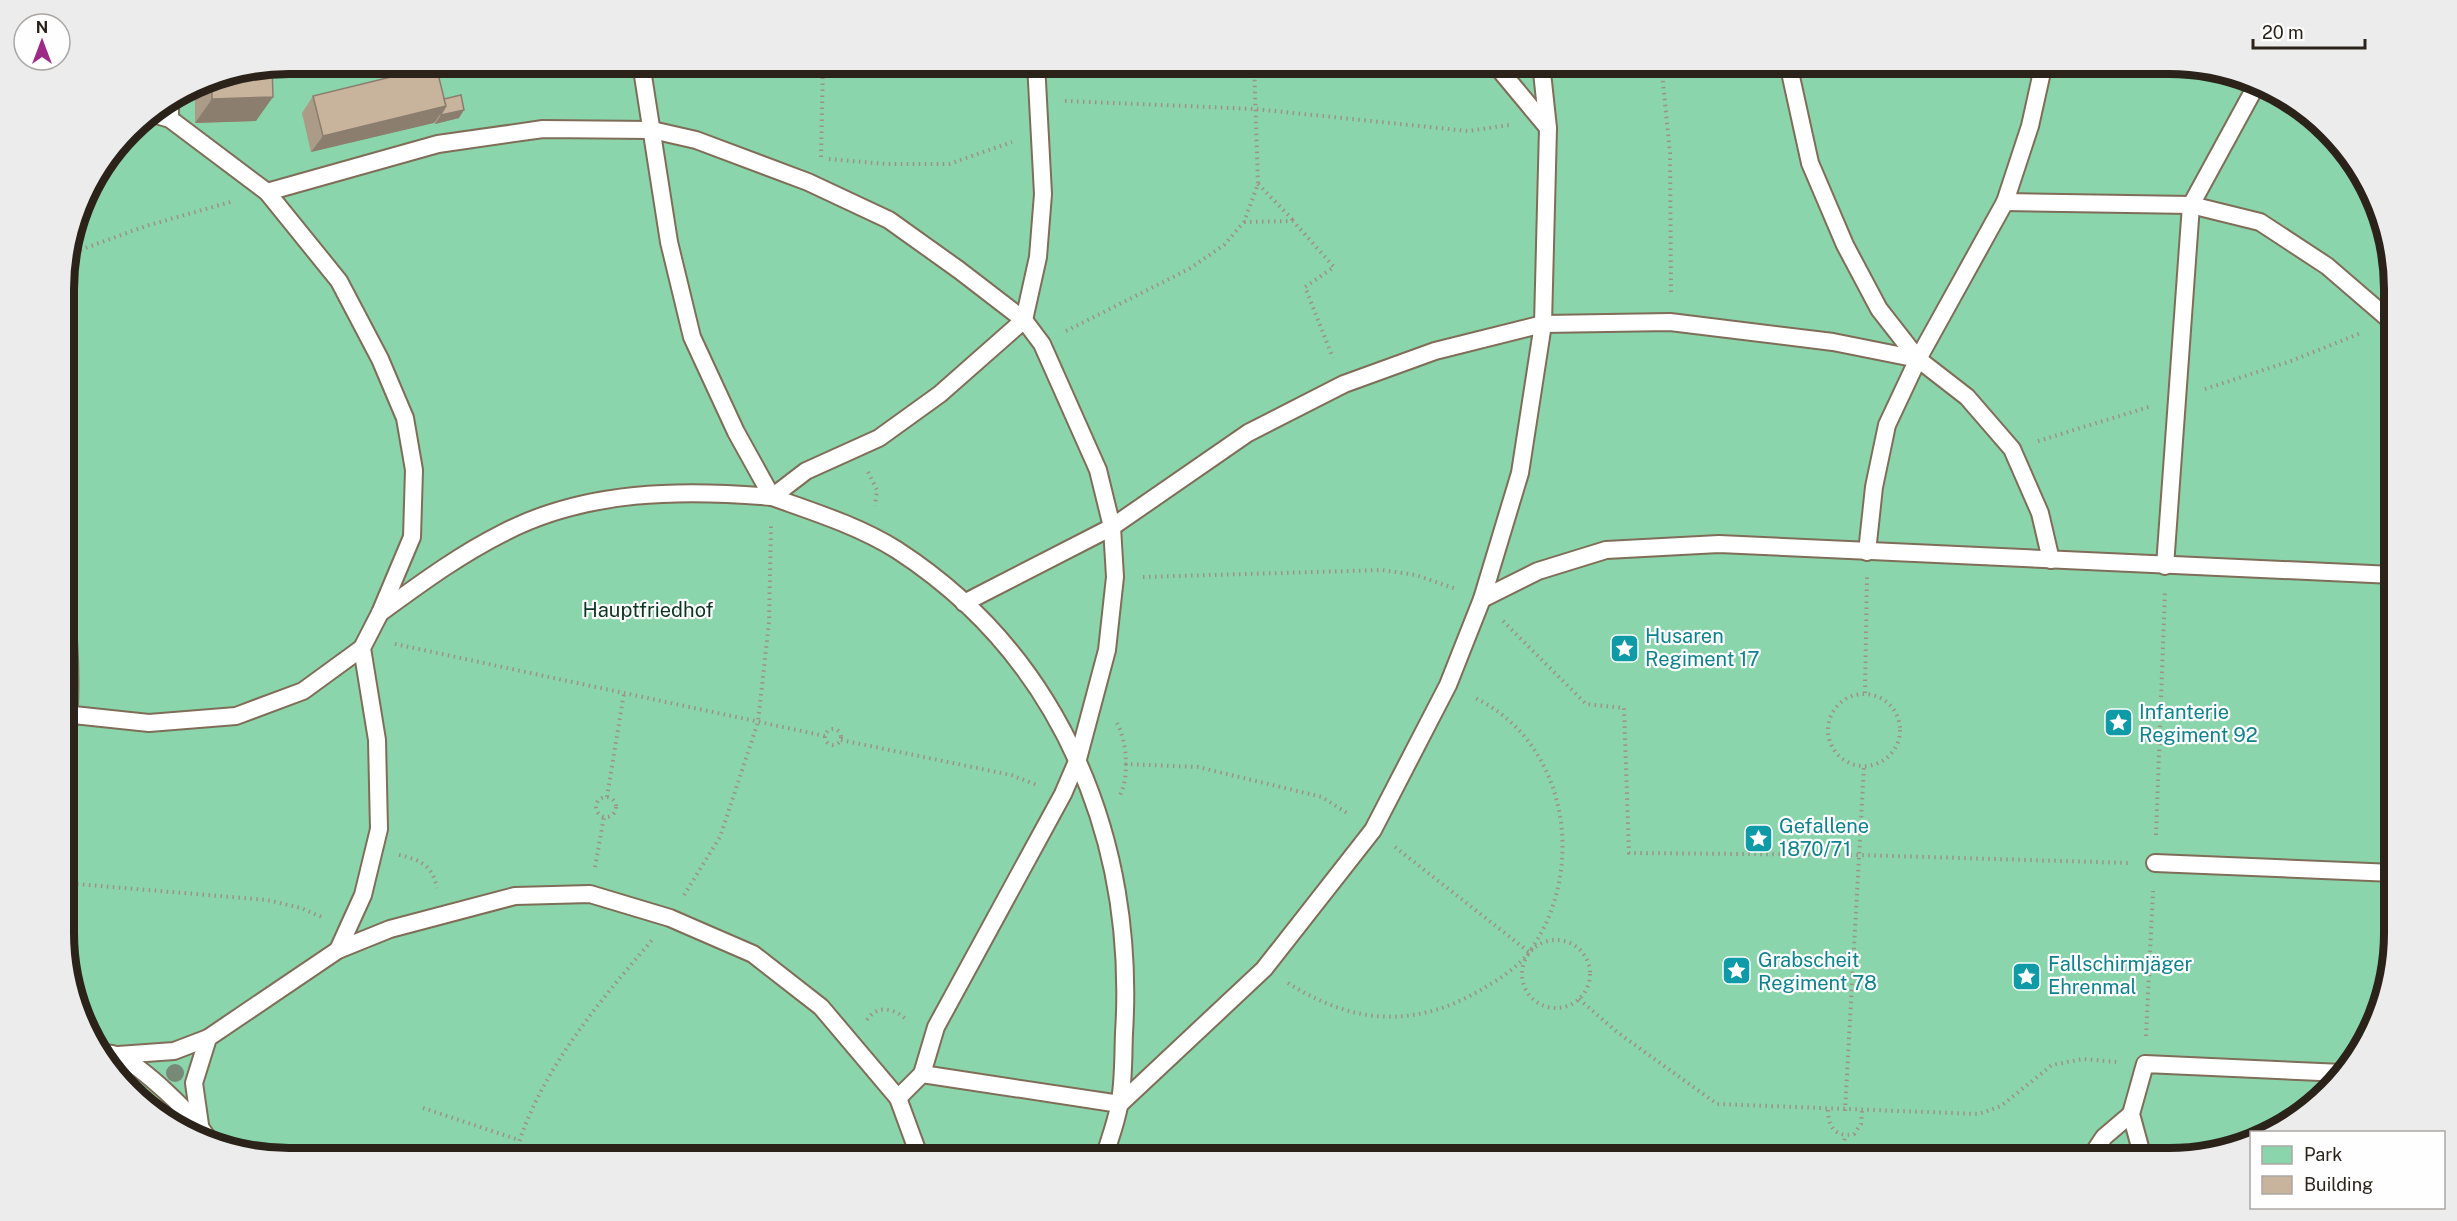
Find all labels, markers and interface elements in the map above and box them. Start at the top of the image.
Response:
north arrow [12,12,72,72]
scale bar [2253,12,2366,50]
text: N [36,18,48,37]
text: 20 m [2262,22,2304,43]
park label: Hauptfriedhof [583,598,714,622]
place label: Husaren Regiment 17 [1645,624,1760,671]
place icon: Husaren Regiment 17 [1608,632,1640,664]
place label: Infanterie Regiment 92 [2139,700,2258,747]
place icon: Infanterie Regiment 92 [2102,707,2134,739]
place label: Gefallene 1870/71 [1779,814,1869,861]
place icon: Gefallene 1870/71 [1742,822,1774,854]
place label: Grabscheit Regiment 78 [1758,948,1877,995]
place label: Fallschirmjäger Ehrenmal [2048,952,2193,999]
place icon: Grabscheit Regiment 78 [1721,955,1753,987]
place icon: Fallschirmjäger Ehrenmal [2011,960,2043,992]
legend [2250,1131,2445,1209]
text: Park [2304,1144,2342,1165]
text: Building [2304,1174,2373,1195]

